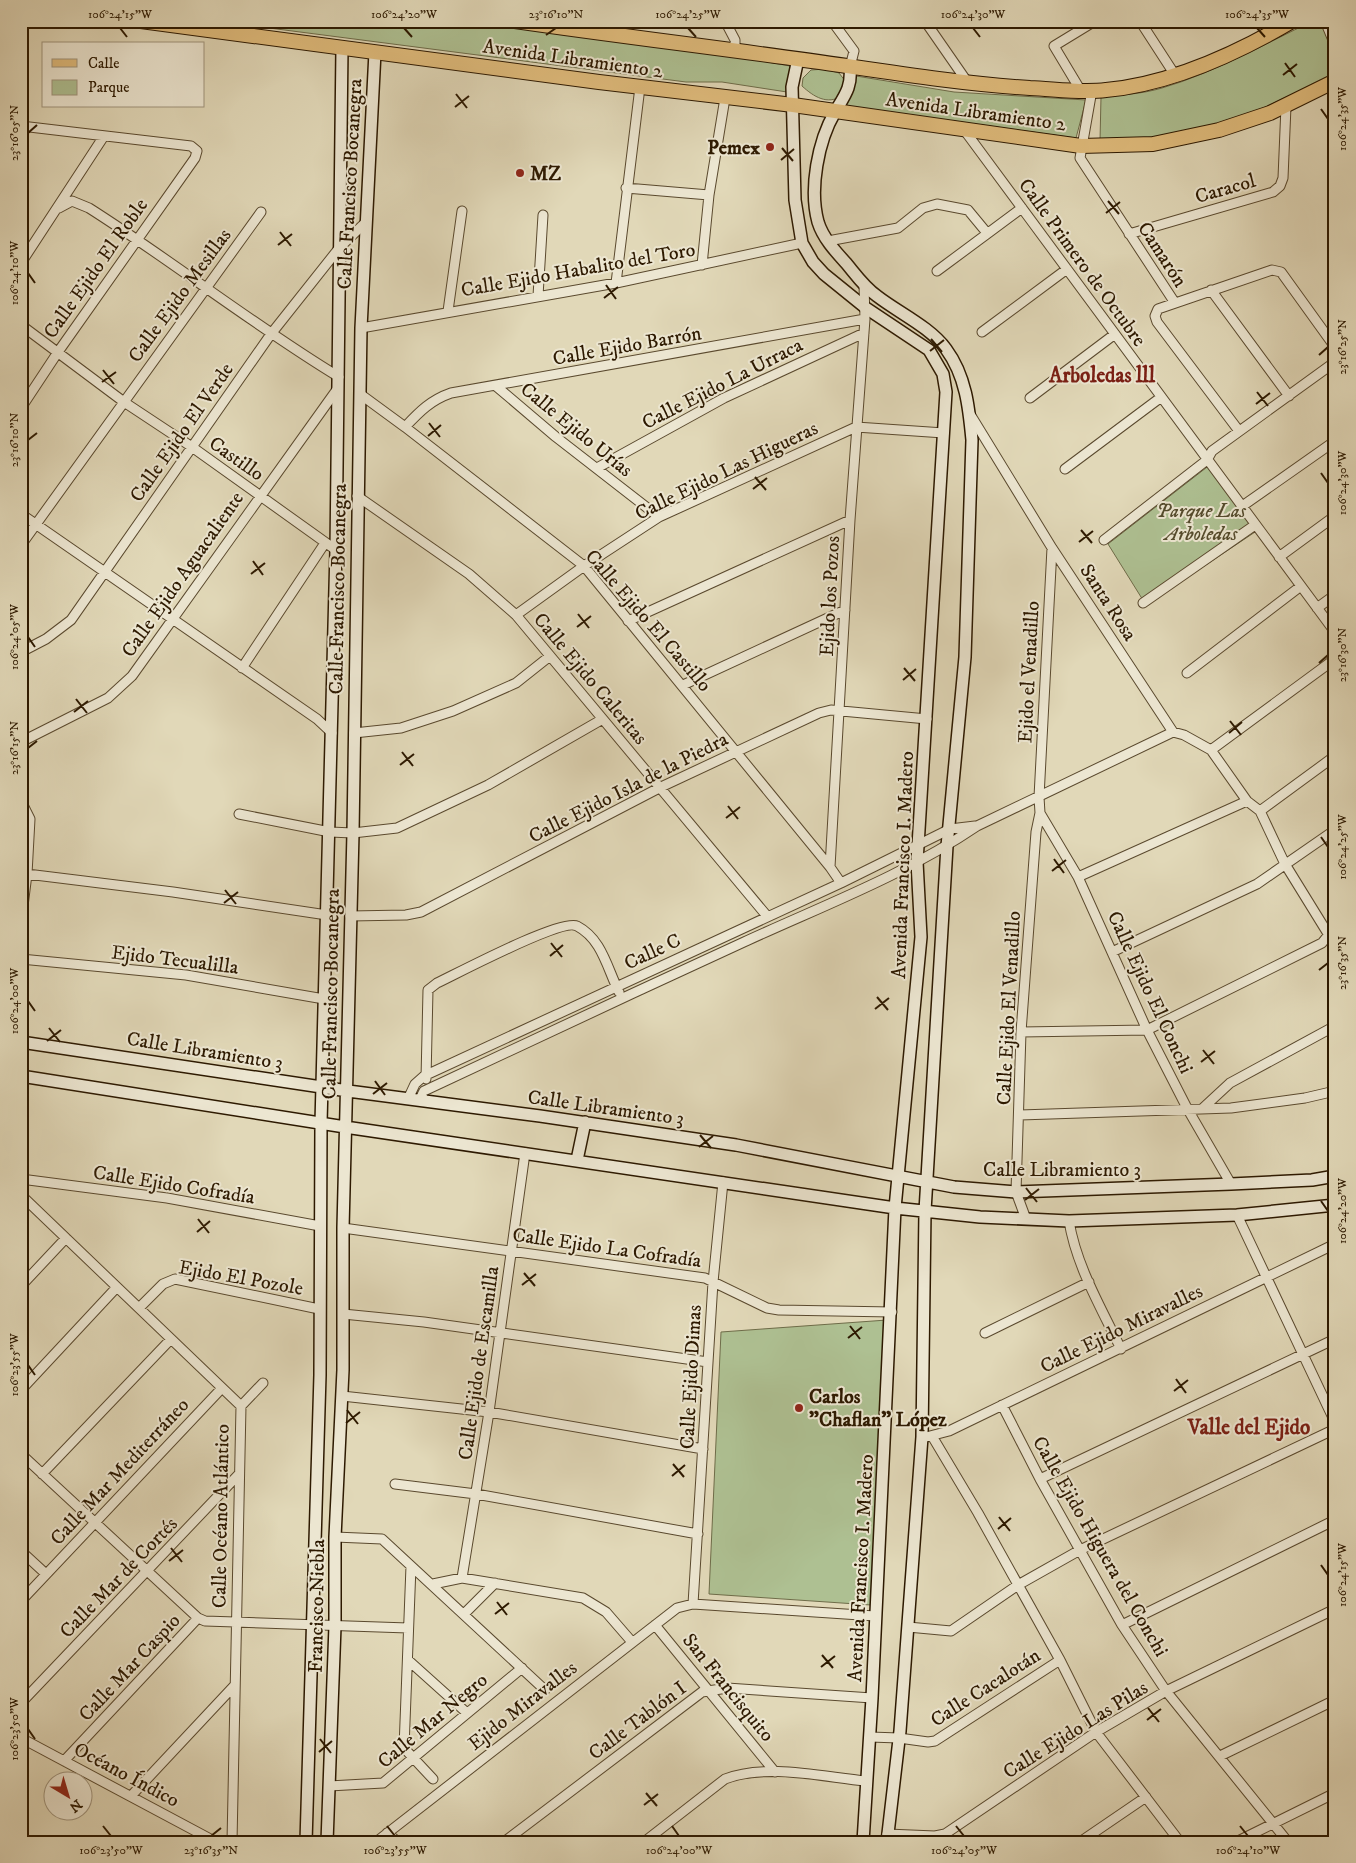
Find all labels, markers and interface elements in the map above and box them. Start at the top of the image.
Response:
text: 106°24'15"W [88,7,153,22]
text: 106°24'20"W [371,7,438,22]
text: 23°16'10"N [529,7,583,22]
text: 106°24'25"W [655,7,722,22]
text: 106°24'30"W [941,7,1006,22]
text: 106°24'35"W [1225,7,1290,22]
street label: Avenida Libramiento 2 [481,34,665,85]
legend [42,42,205,108]
text: Calle [88,54,120,73]
text: Parque [88,78,129,97]
street label: Calle Francisco Bocanegra [332,78,369,290]
text: 106°24'35"W [1335,86,1350,151]
street label: Avenida Libramiento 2 [884,87,1068,138]
text: 23°16'05"N [7,105,22,161]
place label: Pemex [707,136,760,161]
marker: Pemex [764,141,776,153]
place label: MZ [530,162,561,187]
marker: MZ [514,167,526,179]
street label: Caracol [1192,169,1259,210]
street label: Calle Primero de Octubre [1012,174,1151,352]
street label: Calle Ejido El Roble [39,194,154,344]
street label: Camarón [1131,217,1192,293]
street label: Calle Ejido Mesillas [123,224,237,368]
street label: Calle Ejido Habalito del Toro [459,238,697,303]
text: 106°24'10"W [7,240,22,305]
text: 23°16'25"N [1335,319,1350,375]
street label: Calle Ejido Barrón [551,321,704,372]
street label: Calle Ejido La Urraca [638,333,808,436]
street label: Calle Ejido El Verde [125,358,240,507]
district label: Arboledas lll [1048,363,1156,389]
street label: Calle Ejido Urías [515,377,637,483]
text: 23°16'10"N [7,413,22,467]
street label: Calle Ejido Las Higueras [631,416,823,527]
street label: Castillo [204,431,269,487]
text: 106°24'30"W [1335,450,1350,515]
street label: Calle Francisco Bocanegra [324,483,353,695]
street label: Calle Ejido Aguacaliente [117,487,250,663]
park label: Parque Las Arboledas [1156,499,1247,547]
street label: Ejido los Pozos [815,535,846,657]
street label: Calle Ejido El Castillo [579,545,717,697]
street label: Santa Rosa [1074,560,1142,646]
street label: Ejido el Venadillo [1013,600,1046,744]
text: 106°24'05"W [7,603,22,670]
street label: Calle Ejido Caleritas [527,608,652,750]
text: 23°16'30"N [1335,628,1350,682]
text: 23°16'15"N [7,721,22,775]
street label: Calle Ejido Isla de la Piedra [525,727,733,850]
street label: Avenida Francisco I. Madero [887,751,920,979]
text: 106°24'25"W [1335,813,1350,880]
street label: Calle Francisco Bocanegra [317,888,346,1100]
street label: Calle Ejido El Conchi [1101,907,1198,1078]
street label: Calle Ejido El Venadillo [992,910,1027,1106]
street label: Calle C [620,928,685,976]
text: 23°16'35"N [1335,936,1350,990]
street label: Ejido Tecualilla [110,940,240,981]
text: 106°24'00"W [7,967,22,1034]
street label: Calle Libramiento 3 [125,1027,285,1076]
street label: Calle Libramiento 3 [526,1085,686,1132]
street label: Calle Libramiento 3 [983,1158,1141,1183]
street label: Calle Ejido Cofradía [91,1160,257,1211]
text: 106°24'20"W [1335,1177,1350,1244]
street label: Calle Ejido La Cofradía [511,1223,703,1274]
street label: Ejido El Pozole [177,1255,305,1302]
street label: Calle Ejido de Escamilla [453,1264,506,1462]
street label: Calle Ejido Miravalles [1036,1279,1207,1380]
street label: Calle Ejido Dimas [675,1304,708,1450]
text: 106°23'55"W [7,1332,22,1397]
place label: Carlos "Chaflan" López [809,1385,947,1433]
street label: Calle Mar Mediterráneo [45,1393,195,1551]
marker: Carlos "Chaflan" López [793,1402,805,1414]
district label: Valle del Ejido [1187,1415,1310,1442]
street label: Calle Océano Atlántico [207,1424,236,1608]
street label: Calle Ejido Higuera del Conchi [1026,1432,1173,1661]
street label: Avenida Francisco I. Madero [843,1454,880,1683]
street label: Calle Mar de Cortés [55,1512,184,1644]
street label: Francisco Niebla [304,1538,331,1673]
text: 106°24'15"W [1335,1542,1350,1607]
street label: Calle Mar Caspio [74,1609,186,1727]
street label: San Francisquito [676,1629,779,1747]
street label: Calle Cacalotán [926,1643,1046,1733]
street label: Ejido Miravalles [463,1656,583,1757]
street label: Calle Mar Negro [373,1668,493,1774]
street label: Calle Ejido Las Pilas [999,1675,1153,1785]
street label: Calle Tablón I [584,1676,692,1766]
text: 106°23'50"W [7,1696,22,1761]
street label: Océano Índico [69,1736,184,1814]
north arrow [42,1770,92,1820]
text: N [65,1795,85,1816]
text: 106°23'50"W [79,1843,144,1858]
text: 23°16'35"N [184,1843,238,1858]
text: 106°23'55"W [363,1843,428,1858]
text: 106°24'00"W [646,1843,713,1858]
text: 106°24'05"W [931,1843,998,1858]
text: 106°24'10"W [1216,1843,1281,1858]

